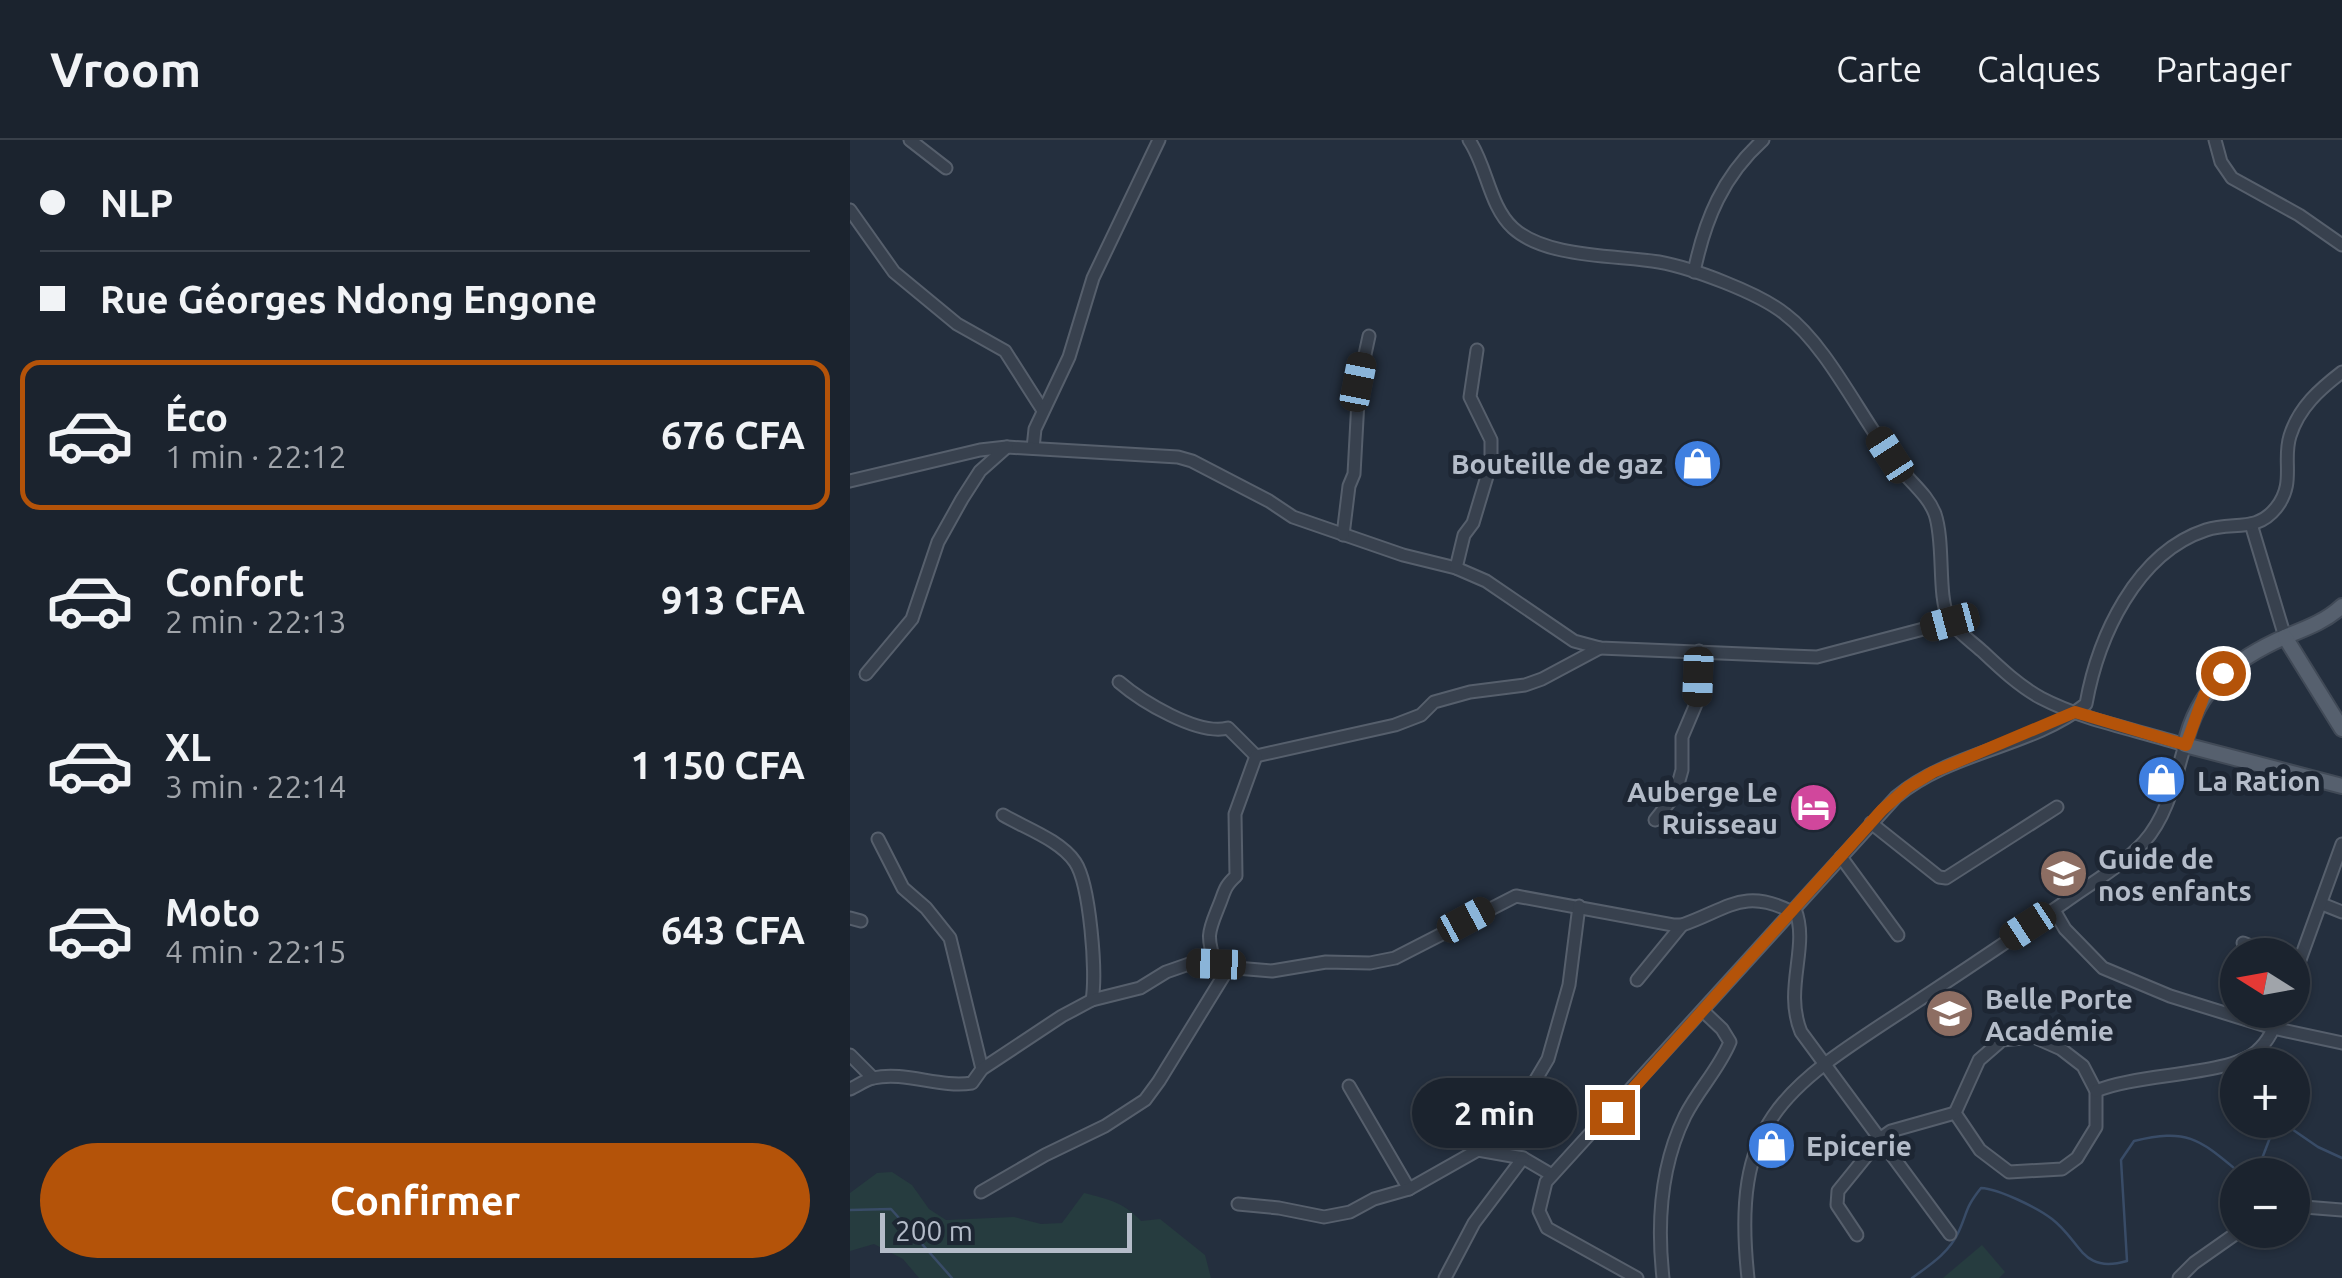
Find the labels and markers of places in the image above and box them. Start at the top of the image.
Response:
shop icon: Bouteille de gaz [1672,437,1724,489]
place label: Bouteille de gaz [1451,448,1663,479]
shop icon: La Ration [2136,754,2188,806]
place label: La Ration [2197,765,2321,796]
place label: Auberge Le Ruisseau [1627,776,1778,839]
hotel icon: Auberge Le Ruisseau [1787,781,1839,833]
place label: Guide de nos enfants [2098,843,2252,906]
school or university icon: Guide de nos enfants [2037,848,2089,900]
place label: Belle Porte Académie [1985,983,2133,1046]
school or university icon: Belle Porte Académie [1924,988,1976,1040]
shop icon: Epicerie [1745,1119,1797,1171]
place label: Epicerie [1806,1130,1912,1161]

